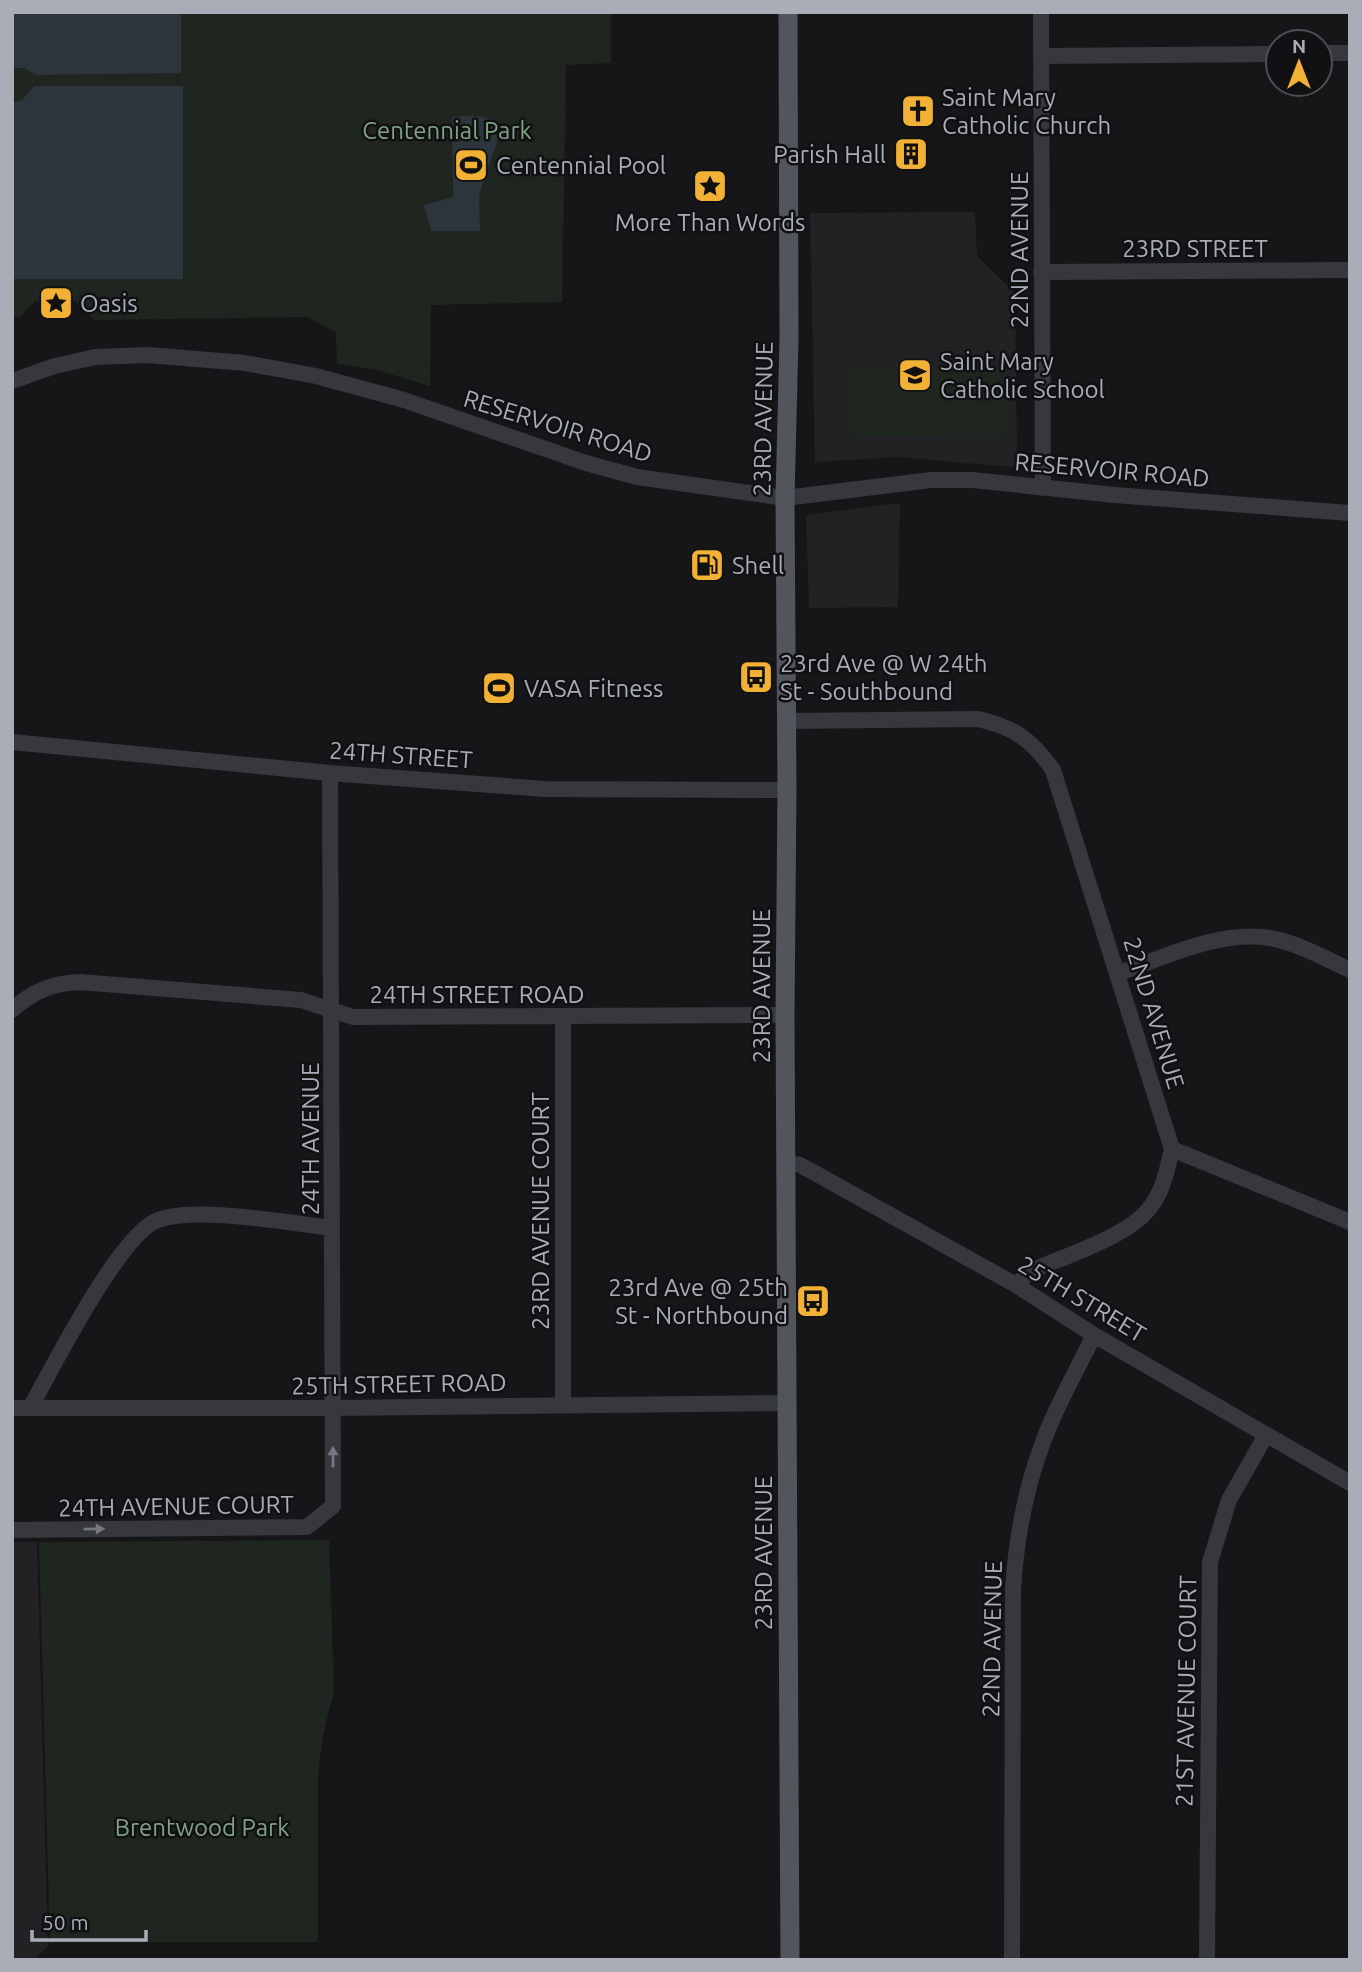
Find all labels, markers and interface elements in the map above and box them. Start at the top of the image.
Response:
north arrow [1264,28,1334,98]
text: N [1292,35,1306,57]
place label: Saint Mary Catholic Church [942,84,1111,139]
church icon: Saint Mary Catholic Church [899,92,937,130]
park label: Centennial Park [362,117,532,144]
building icon: Parish Hall [892,135,930,173]
place label: Parish Hall [773,141,886,168]
sports icon: Centennial Pool [452,146,490,184]
place label: Centennial Pool [496,152,666,179]
place icon: More Than Words [691,167,729,205]
street label: 22ND AVENUE [1006,172,1033,328]
place label: More Than Words [615,209,805,236]
street label: 23RD STREET [1122,235,1268,262]
place icon: Oasis [37,284,75,322]
place label: Oasis [80,290,138,317]
street label: 23RD AVENUE [748,342,778,496]
place label: Saint Mary Catholic School [940,348,1105,403]
school or university icon: Saint Mary Catholic School [896,356,934,394]
street label: RESERVOIR ROAD [461,385,655,467]
street label: RESERVOIR ROAD [1013,448,1211,492]
fuel station icon: Shell [688,546,726,584]
place label: Shell [732,552,784,579]
place label: 23rd Ave @ W 24th St - Southbound [780,650,987,705]
bus stop icon: 23rd Ave @ W 24th St - Southbound [737,658,775,696]
sports icon: VASA Fitness [480,669,518,707]
place label: VASA Fitness [524,675,663,702]
street label: 24TH STREET [328,737,474,773]
street label: 23RD AVENUE [748,909,775,1063]
street label: 22ND AVENUE [1118,934,1190,1092]
street label: 24TH STREET ROAD [369,981,585,1008]
street label: 24TH AVENUE [297,1063,324,1215]
street label: 23RD AVENUE COURT [527,1092,554,1330]
street label: 25TH STREET [1013,1250,1151,1348]
place label: 23rd Ave @ 25th St - Northbound [608,1274,788,1329]
bus stop icon: 23rd Ave @ 25th St - Northbound [794,1282,832,1320]
street label: 25TH STREET ROAD [291,1369,507,1399]
one-way arrow [327,1446,339,1468]
street label: 23RD AVENUE [750,1476,777,1630]
street label: 24TH AVENUE COURT [58,1490,294,1522]
one-way arrow [84,1524,106,1535]
street label: 22ND AVENUE [977,1560,1007,1718]
street label: 21ST AVENUE COURT [1170,1575,1202,1807]
park label: Brentwood Park [115,1814,289,1841]
scale bar [32,1898,145,1942]
text: 50 m [42,1910,89,1934]

